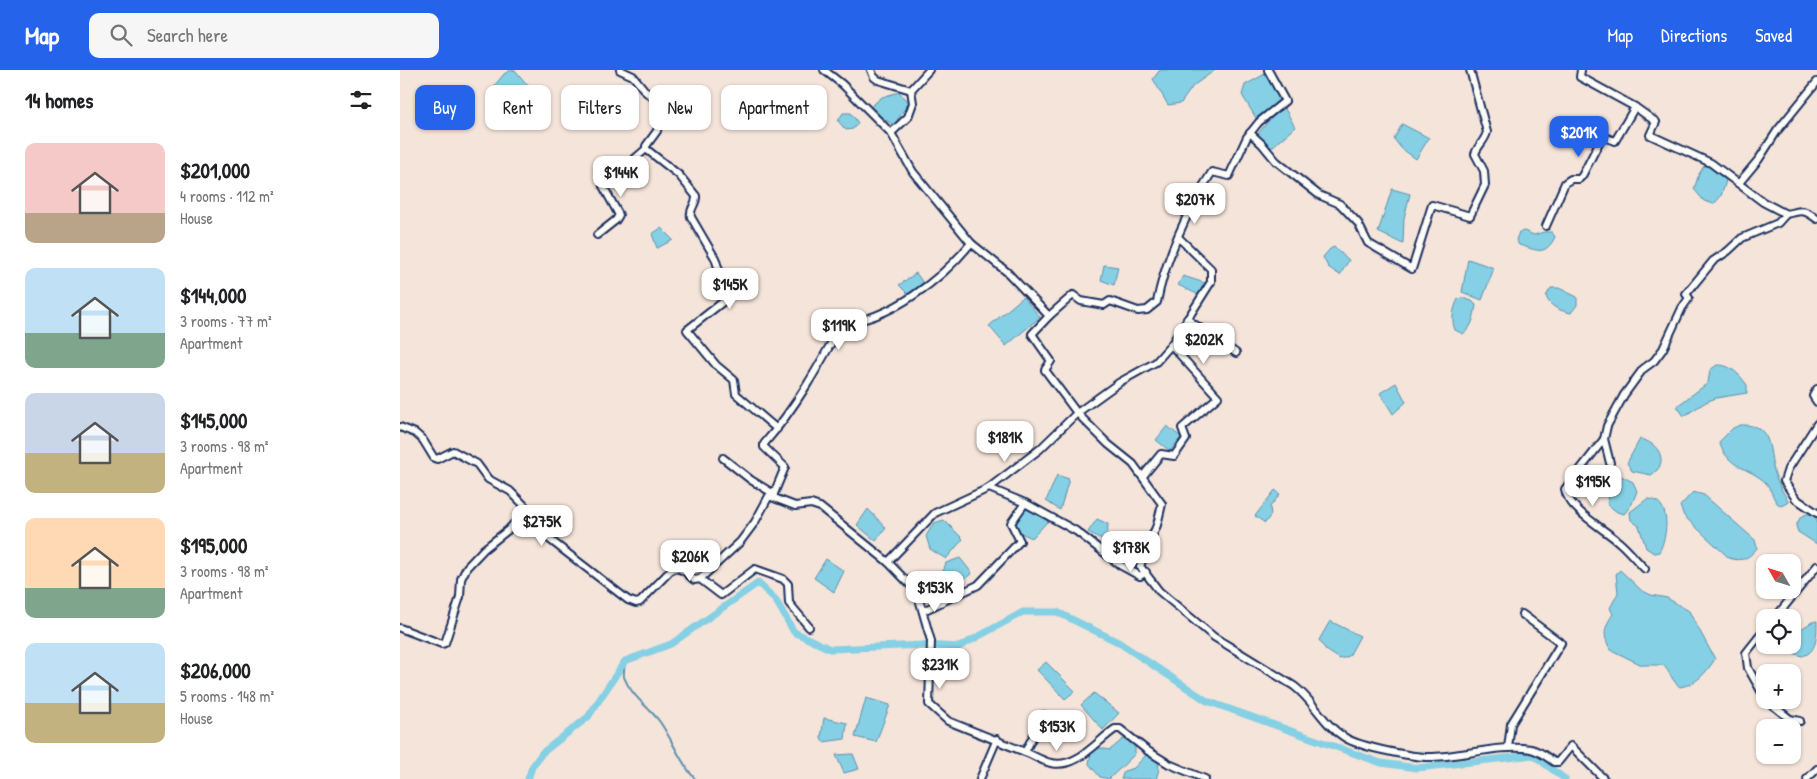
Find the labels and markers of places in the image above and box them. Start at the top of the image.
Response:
pin: $201K [1544,116,1614,158]
pin: $144K [586,156,656,198]
pin: $207K [1160,182,1230,225]
pin: $145K [695,268,765,310]
pin: $119K [804,308,874,351]
pin: $202K [1169,322,1239,365]
pin: $181K [970,420,1040,463]
pin: $195K [1558,464,1628,507]
pin: $275K [507,504,577,547]
pin: $178K [1096,530,1166,573]
pin: $206K [655,540,725,582]
pin: $153K [900,570,970,613]
pin: $231K [905,648,975,690]
pin: $153K [1022,710,1092,752]

